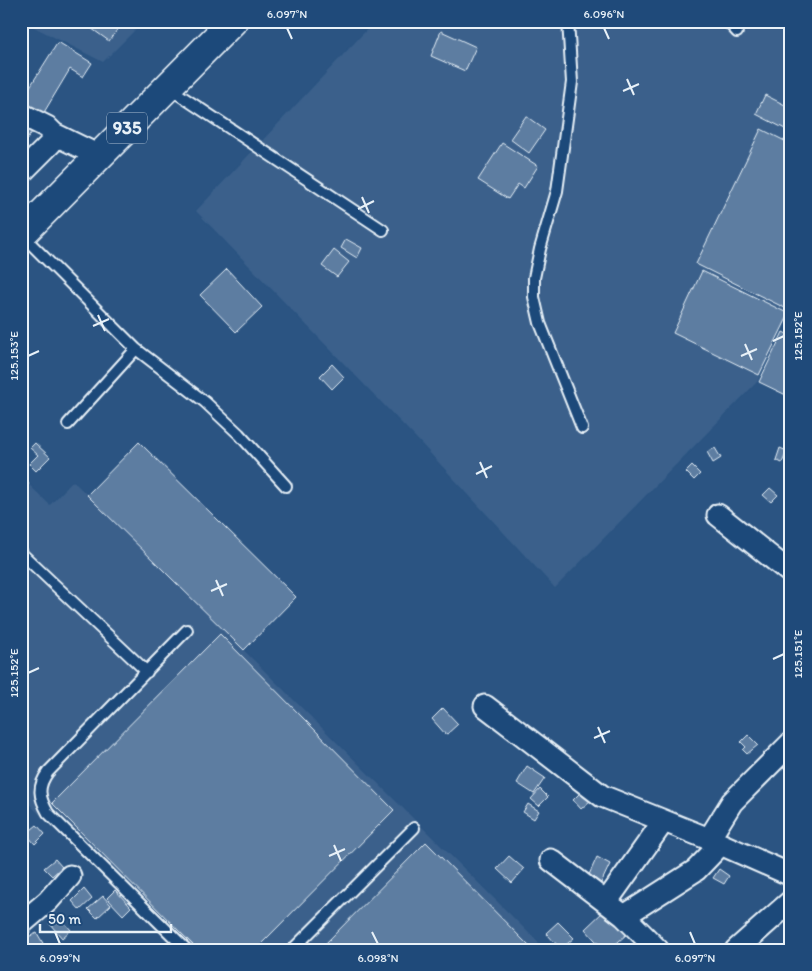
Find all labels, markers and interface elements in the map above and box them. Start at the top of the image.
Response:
text: 6.097°N [267,7,307,21]
text: 6.096°N [584,7,624,21]
road number: 935 [107,112,147,144]
text: 125.152°E [791,311,805,361]
text: 125.153°E [7,331,21,381]
text: 125.151°E [791,629,805,678]
text: 125.152°E [7,648,21,698]
scale bar [40,901,171,933]
text: 50 m [48,910,81,928]
text: 6.099°N [40,951,80,965]
text: 6.098°N [357,951,399,965]
text: 6.097°N [675,951,715,965]

